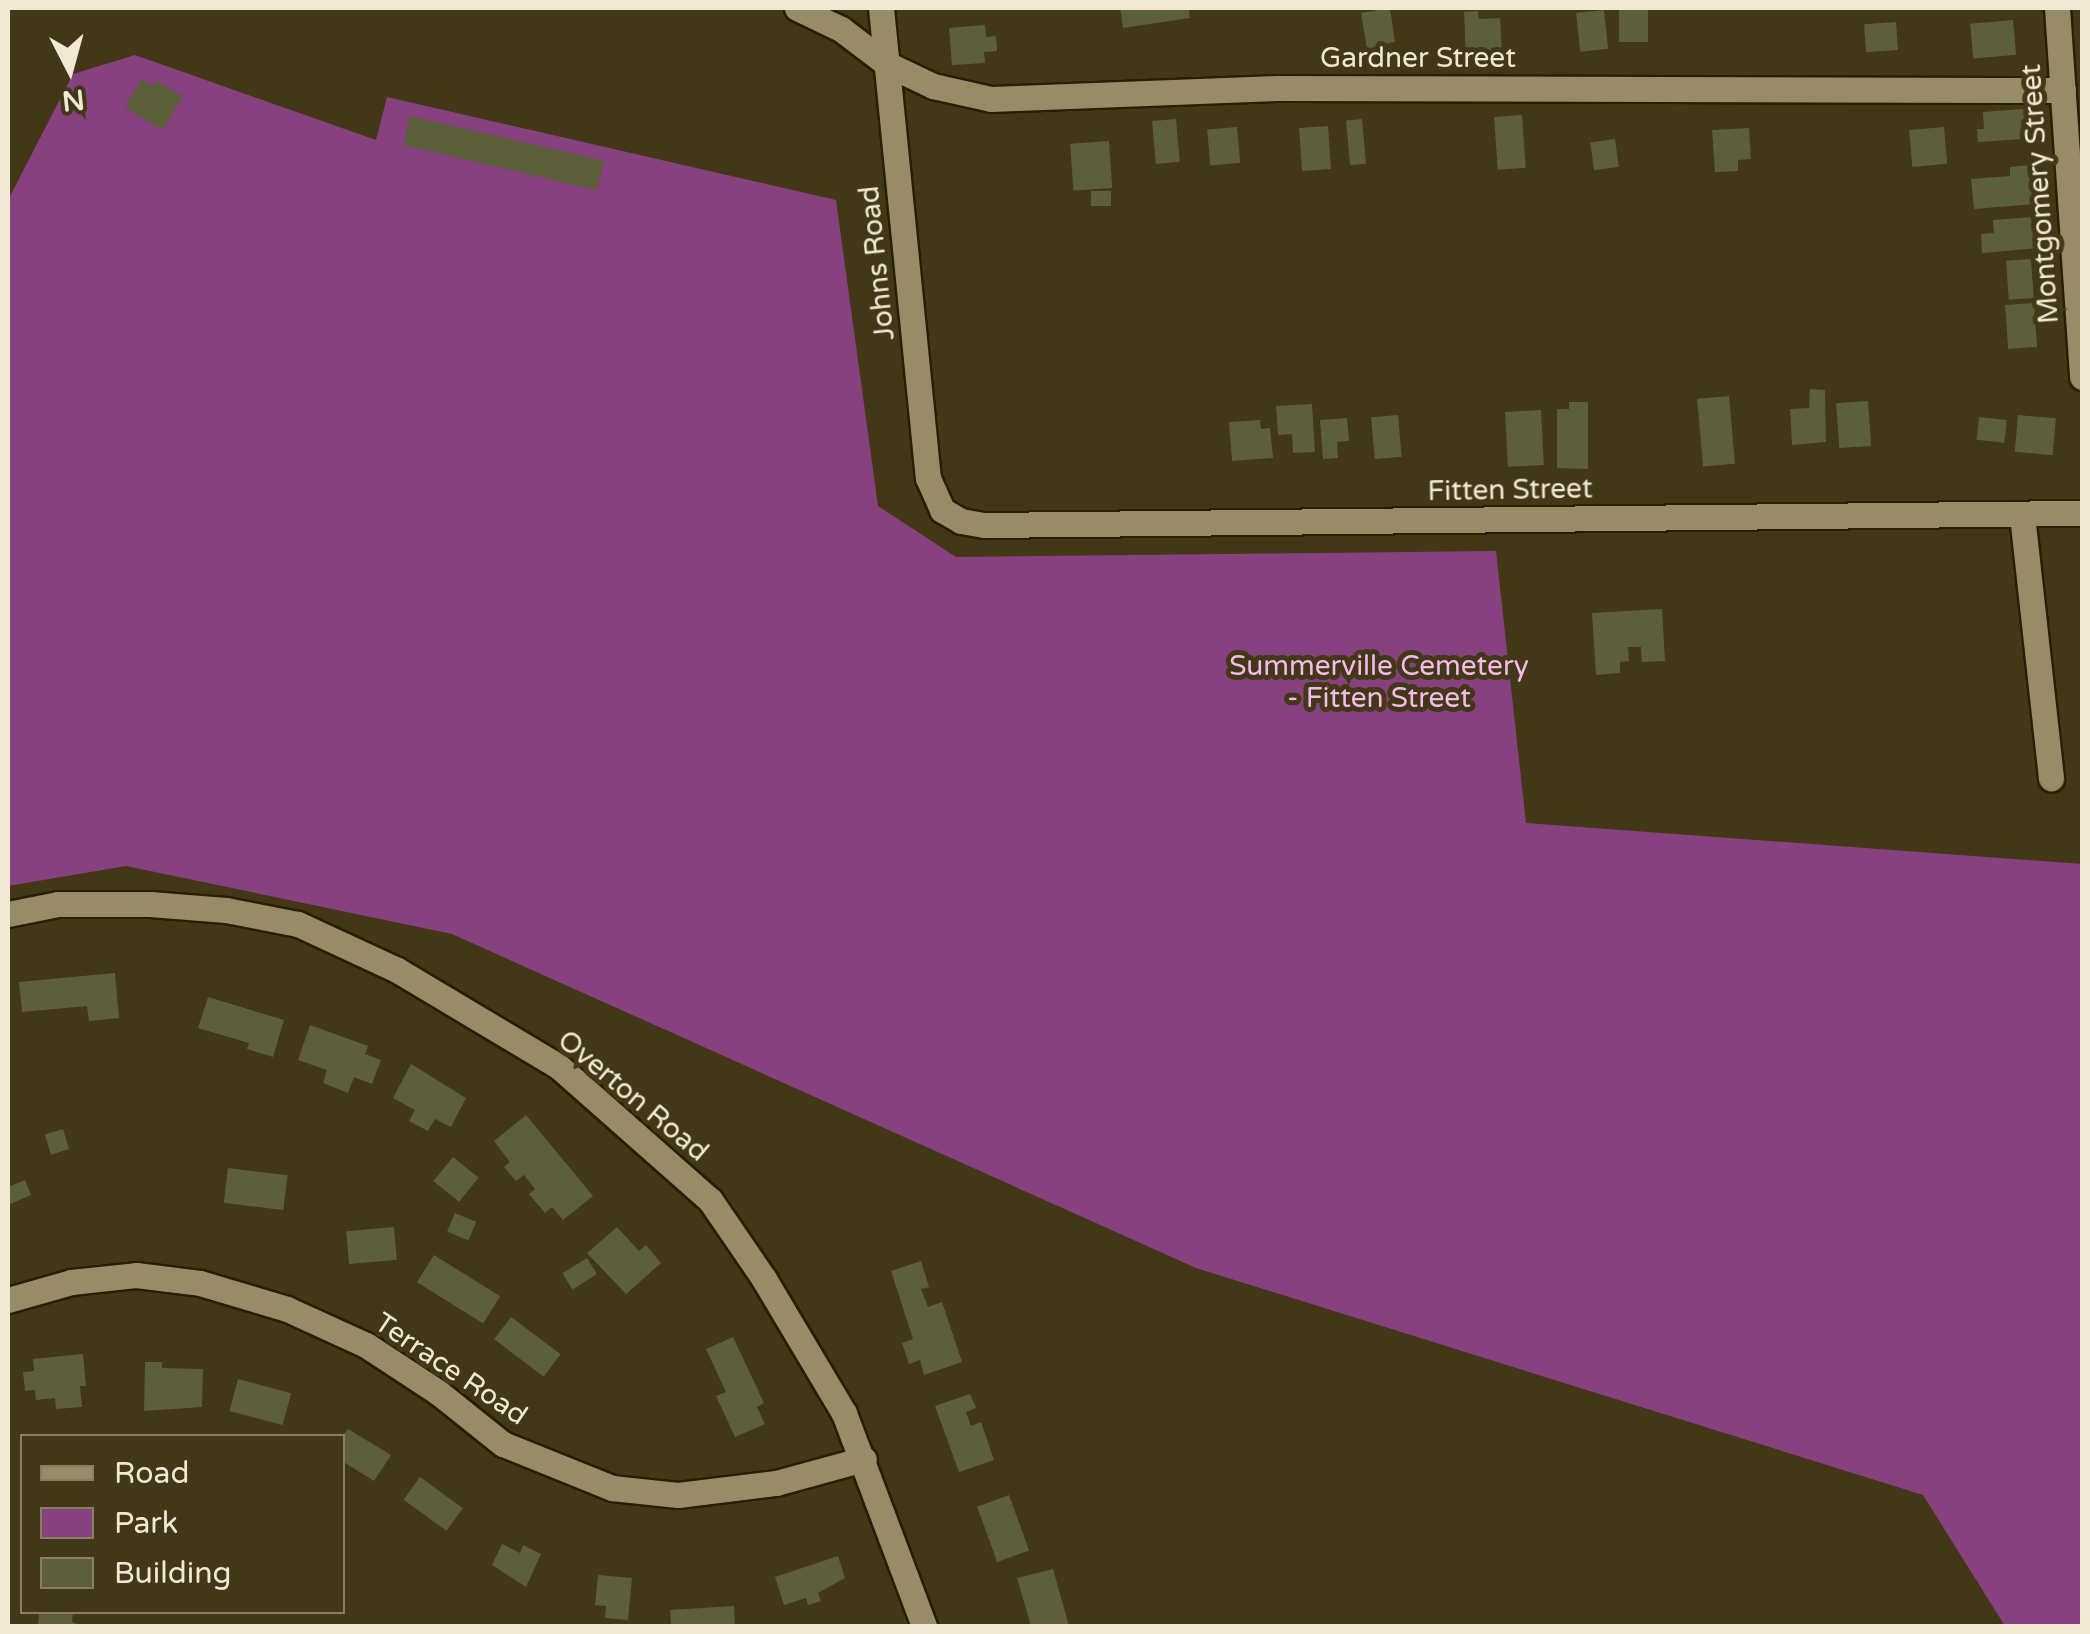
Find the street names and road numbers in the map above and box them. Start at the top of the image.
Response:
street label: Gardner Street [1320,41,1516,75]
street label: Montgomery Street [2014,63,2066,325]
street label: Johns Road [852,184,902,342]
street label: Fitten Street [1427,472,1593,508]
street label: Overton Road [551,1023,715,1169]
street label: Terrace Road [368,1306,534,1432]

